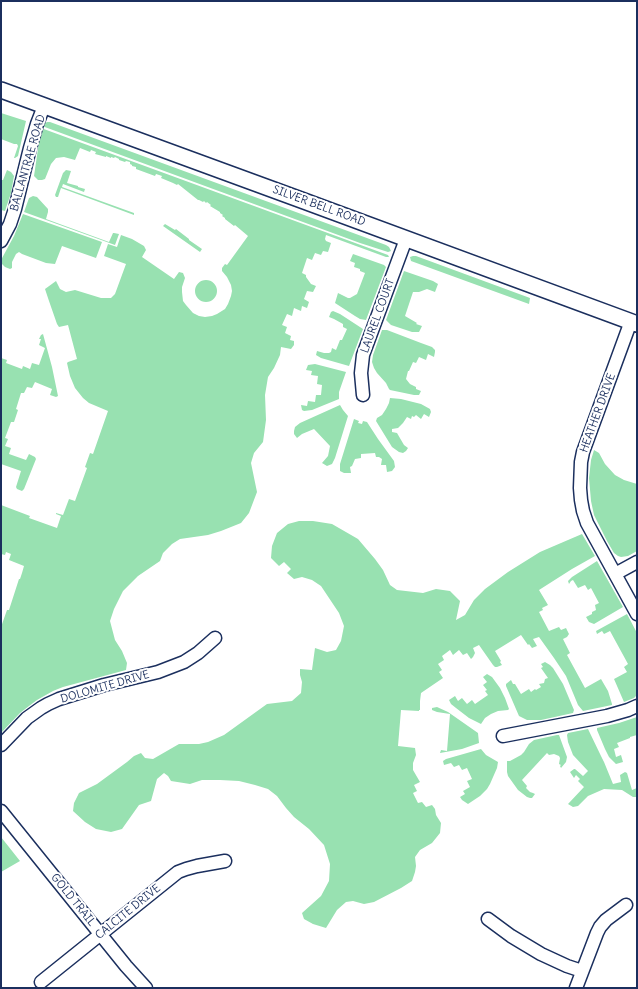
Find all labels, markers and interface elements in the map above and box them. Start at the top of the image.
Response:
street label: BALLANTRAE ROAD [8,113,48,213]
street label: SILVER BELL ROAD [271,183,367,229]
street label: LAUREL COURT [358,277,398,355]
street label: HEATHER DRIVE [578,371,618,455]
street label: DOLOMITE DRIVE [59,668,151,706]
street label: GOLD TRAIL [48,871,98,929]
street label: CALCITE DRIVE [93,882,163,942]

